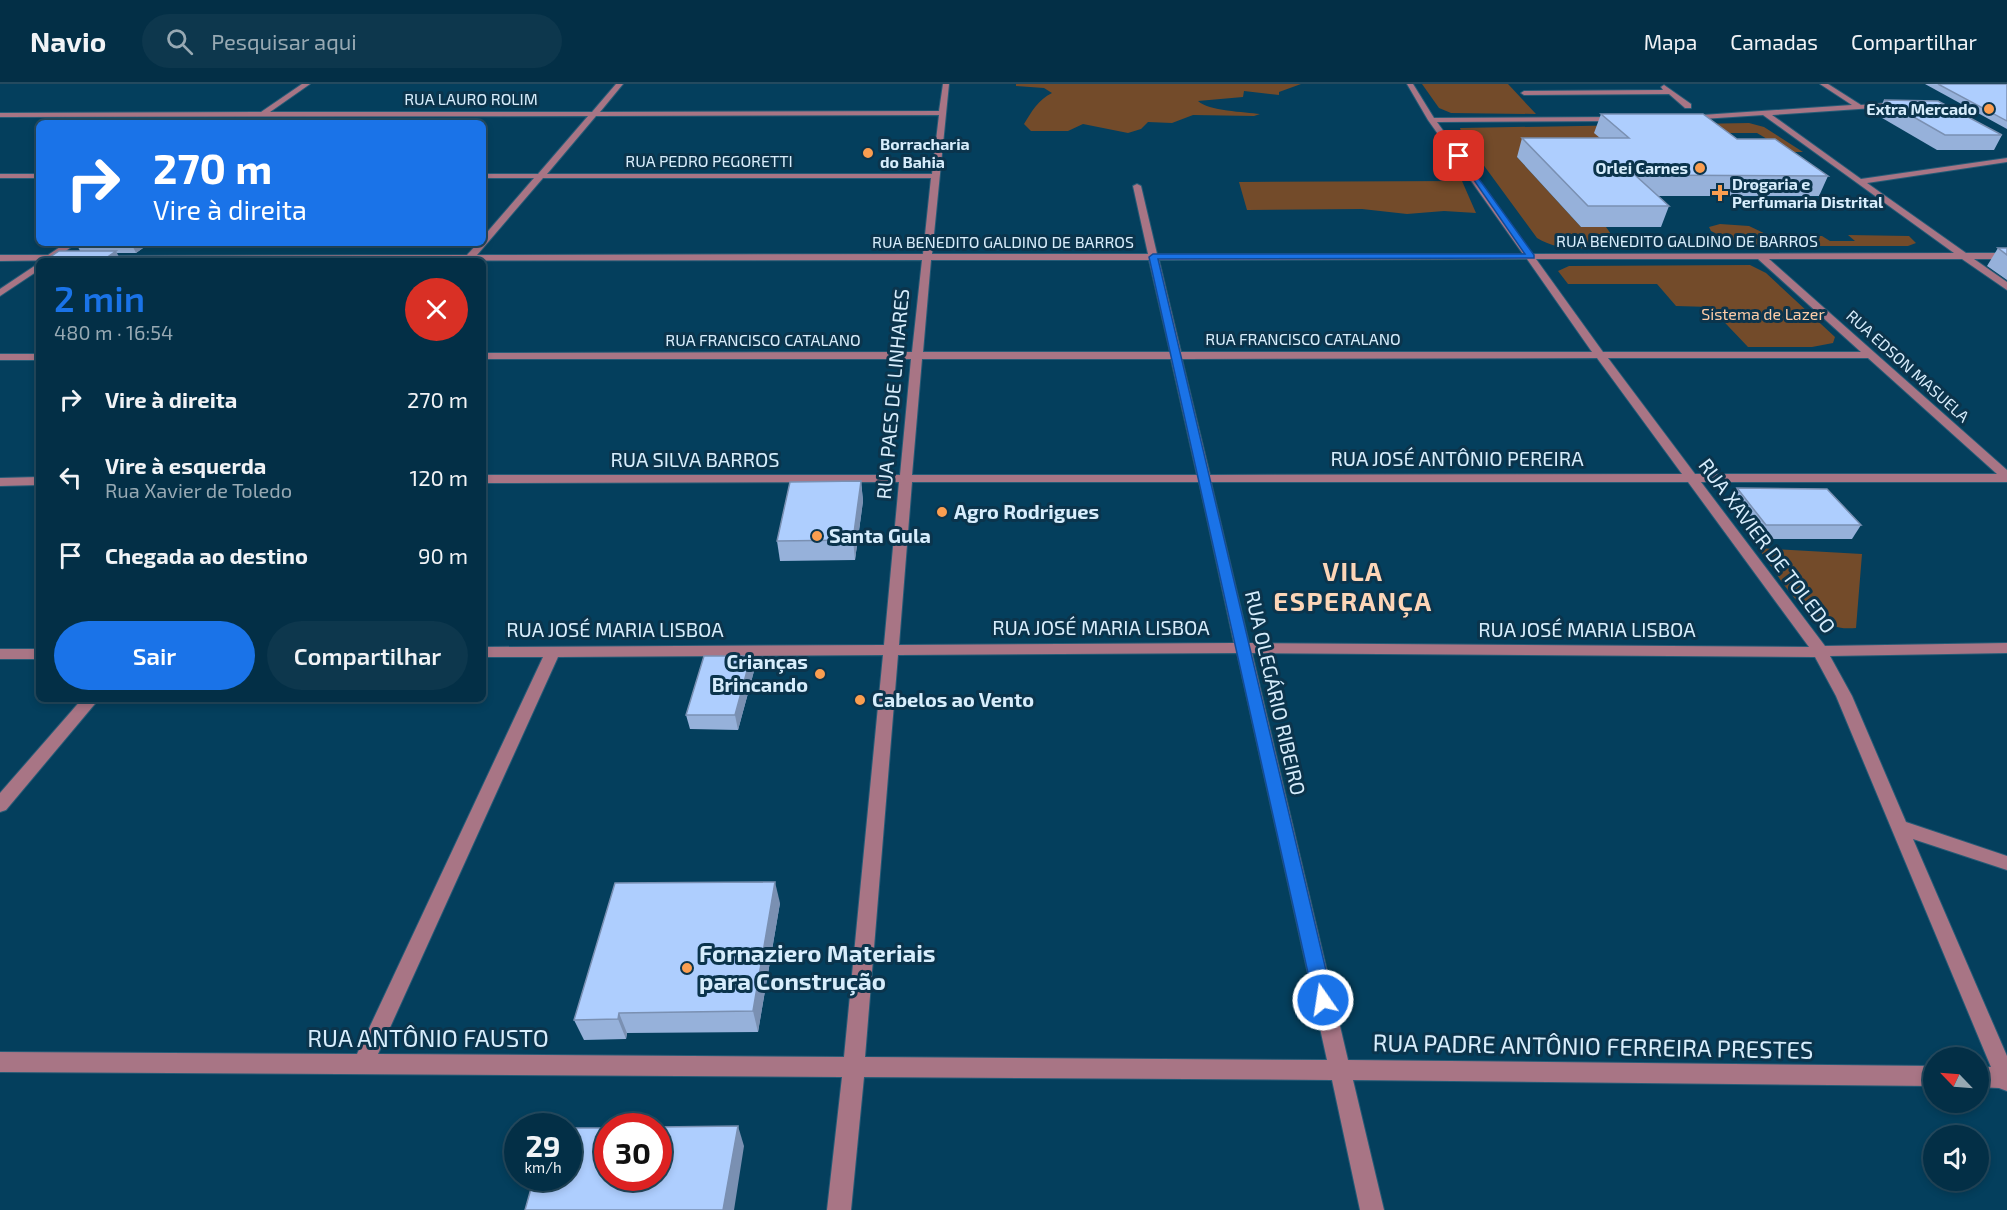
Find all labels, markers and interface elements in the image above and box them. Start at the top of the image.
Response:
search box [142,14,562,68]
text: Navio [30,24,106,58]
icon: search [163,25,196,58]
text: Pesquisar aqui [211,28,357,54]
text: Mapa [1644,29,1697,54]
text: Camadas [1730,29,1818,54]
text: Compartilhar [1851,29,1977,54]
street label: RUA LAURO ROLIM [404,89,538,108]
place label: Extra Mercado [1866,99,1977,118]
marker: Extra Mercado [1982,102,1996,116]
pin [1433,130,1484,181]
place label: Borracharia do Bahia [880,134,970,171]
icon: arrive [1442,139,1475,172]
text: 270 m [153,142,272,192]
icon: right [54,144,132,222]
marker: Borracharia do Bahia [861,146,875,160]
street label: RUA PEDRO PEGORETTI [625,151,793,170]
place label: Orlei Carnes [1596,158,1688,177]
marker: Orlei Carnes [1693,161,1707,175]
place label: Drogaria e Perfumaria Distrital [1732,174,1884,211]
marker: Drogaria e Perfumaria Distrital [1713,186,1727,200]
text: Vire à direita [153,193,307,225]
street label: RUA BENEDITO GALDINO DE BARROS [1556,231,1818,250]
street label: RUA BENEDITO GALDINO DE BARROS [872,232,1134,251]
text: 2 min [54,276,145,319]
button: close [405,278,468,341]
street label: RUA PAES DE LINHARES [871,287,913,500]
park label: Sistema de Lazer [1701,304,1825,323]
street label: RUA EDSON MASUELA [1843,306,1974,426]
text: 480 m · 16:54 [54,320,173,344]
street label: RUA FRANCISCO CATALANO [1205,329,1401,348]
street label: RUA FRANCISCO CATALANO [665,330,861,349]
icon: right [54,383,87,416]
text: Vire à direita [105,386,237,412]
text: 270 m [407,386,468,412]
street label: RUA JOSÉ ANTÔNIO PEREIRA [1330,446,1584,470]
street label: RUA SILVA BARROS [610,447,780,471]
text: Vire à esquerda [105,452,266,478]
street label: RUA XAVIER DE TOLEDO [1694,453,1841,638]
icon: left [54,461,87,494]
text: 120 m [409,464,468,490]
text: Rua Xavier de Toledo [105,478,292,502]
place label: Agro Rodrigues [954,499,1099,523]
marker: Agro Rodrigues [935,505,949,519]
place label: Santa Gula [829,523,931,547]
marker: Santa Gula [810,529,824,543]
icon: arrive [54,539,87,572]
text: Chegada ao destino [105,542,308,568]
text: 90 m [418,542,468,568]
district label: VILA ESPERANÇA [1273,555,1433,618]
street label: RUA OLEGÁRIO RIBEIRO [1241,588,1311,797]
street label: RUA JOSÉ MARIA LISBOA [992,615,1210,639]
street label: RUA JOSÉ MARIA LISBOA [506,617,724,641]
street label: RUA JOSÉ MARIA LISBOA [1478,617,1696,641]
button: Sair [54,621,255,690]
button: Compartilhar [267,621,468,690]
place label: Crianças Brincando [712,649,808,696]
marker: Crianças Brincando [813,667,827,681]
place label: Cabelos ao Vento [872,687,1034,711]
marker: Cabelos ao Vento [853,693,867,707]
place label: Fornaziero Materiais para Construção [699,938,936,996]
marker: Fornaziero Materiais para Construção [680,961,694,975]
position arrow [1291,968,1355,1032]
street label: RUA ANTÔNIO FAUSTO [307,1023,549,1052]
street label: RUA PADRE ANTÔNIO FERREIRA PRESTES [1372,1027,1814,1064]
north arrow [1923,1047,1989,1113]
map controls [1923,1047,1989,1191]
speed limit sign: 30 [594,1113,672,1191]
button: sound [1923,1125,1989,1191]
text: 29 [525,1127,561,1163]
text: km/h [524,1158,562,1176]

